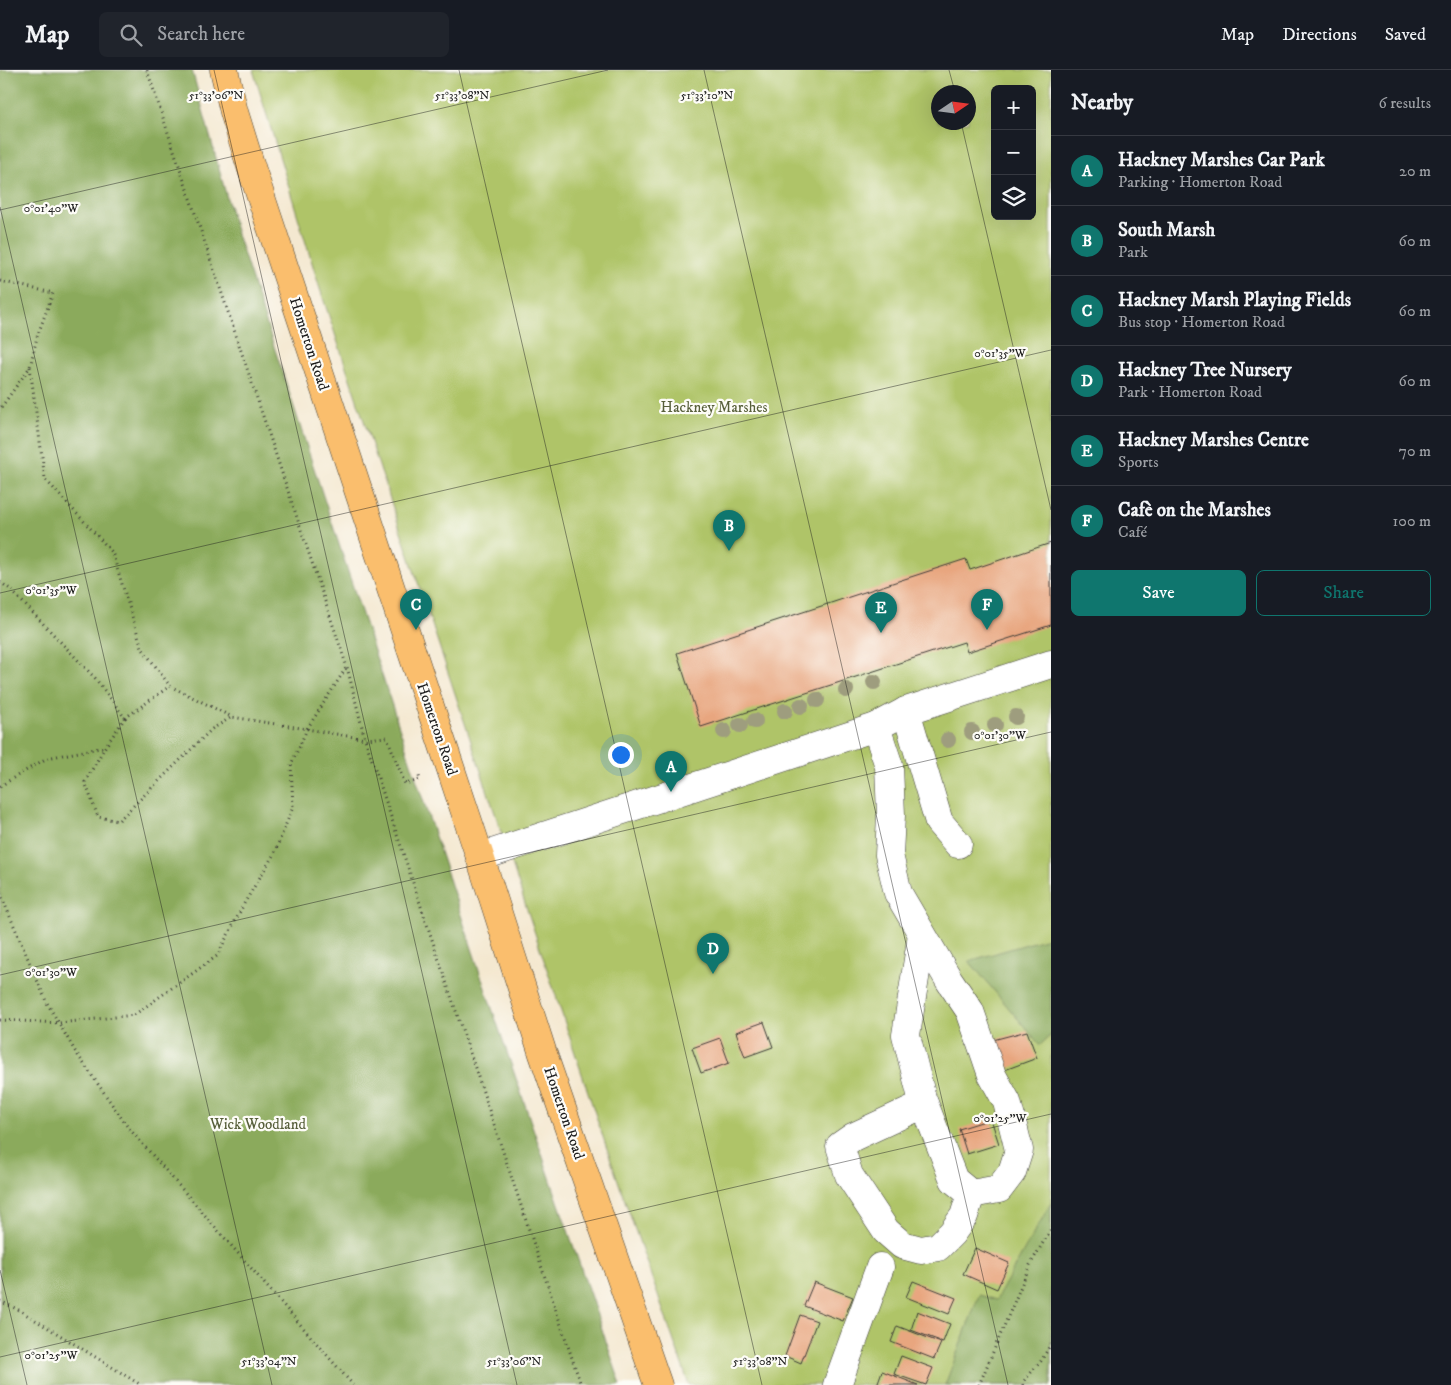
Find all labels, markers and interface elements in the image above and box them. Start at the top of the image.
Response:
search box [99,12,449,57]
text: Map [25,20,69,50]
icon: search [117,21,145,49]
text: Search here [157,23,245,46]
text: Map [1221,24,1254,46]
text: Directions [1282,24,1357,46]
text: Saved [1385,24,1426,46]
north arrow [931,85,976,130]
map controls [991,85,1036,220]
button: + [991,85,1036,130]
text: 51°33'06"N [189,88,244,103]
text: 51°33'08"N [435,88,489,103]
text: 51°33'10"N [681,88,734,103]
text: Nearby [1071,90,1133,116]
text: 6 results [1378,93,1431,113]
button: − [991,130,1036,175]
text: Hackney Marshes Car Park [1118,149,1325,172]
text: A [1082,161,1092,181]
text: 20 m [1399,161,1431,181]
text: Parking · Homerton Road [1118,172,1282,192]
button: layers [991,175,1036,220]
text: 0°01'40"W [24,201,79,216]
text: South Marsh [1118,219,1215,242]
text: B [1082,231,1092,251]
text: 60 m [1399,231,1431,251]
text: Park [1118,242,1148,262]
text: Hackney Marsh Playing Fields [1118,289,1351,312]
street label: Homerton Road [285,295,333,393]
text: C [1082,301,1092,321]
text: 60 m [1399,301,1431,321]
text: Bus stop · Homerton Road [1118,312,1285,332]
text: 0°01'35"W [974,346,1027,361]
text: Hackney Tree Nursery [1118,359,1292,382]
text: D [1081,371,1093,391]
text: 60 m [1399,371,1431,391]
text: Park · Homerton Road [1118,382,1262,402]
park label: Hackney Marshes [661,398,767,417]
text: Hackney Marshes Centre [1118,429,1309,452]
text: E [1081,441,1093,461]
text: 70 m [1399,441,1431,461]
text: Sports [1118,452,1159,472]
text: Cafè on the Marshes [1118,499,1271,522]
pin: B [713,510,745,551]
text: F [1082,511,1092,531]
text: 100 m [1393,511,1431,531]
text: Café [1118,522,1147,542]
button: Save [1071,570,1246,616]
button: Share [1256,570,1431,616]
text: 0°01'35"W [25,583,78,598]
pin: C [400,589,432,630]
pin: F [971,589,1003,630]
pin: E [865,592,897,633]
street label: Homerton Road [412,680,462,778]
text: 0°01'30"W [974,728,1027,743]
your location [608,742,634,768]
pin: A [655,751,687,792]
pin: D [697,933,729,974]
text: 0°01'30"W [25,965,78,980]
street label: Homerton Road [539,1064,589,1162]
text: 0°01'25"W [974,1111,1027,1126]
park label: Wick Woodland [209,1115,306,1134]
text: 0°01'25"W [25,1348,78,1363]
text: 51°33'04"N [241,1354,297,1369]
text: 51°33'06"N [487,1354,542,1369]
text: 51°33'08"N [733,1354,787,1369]

